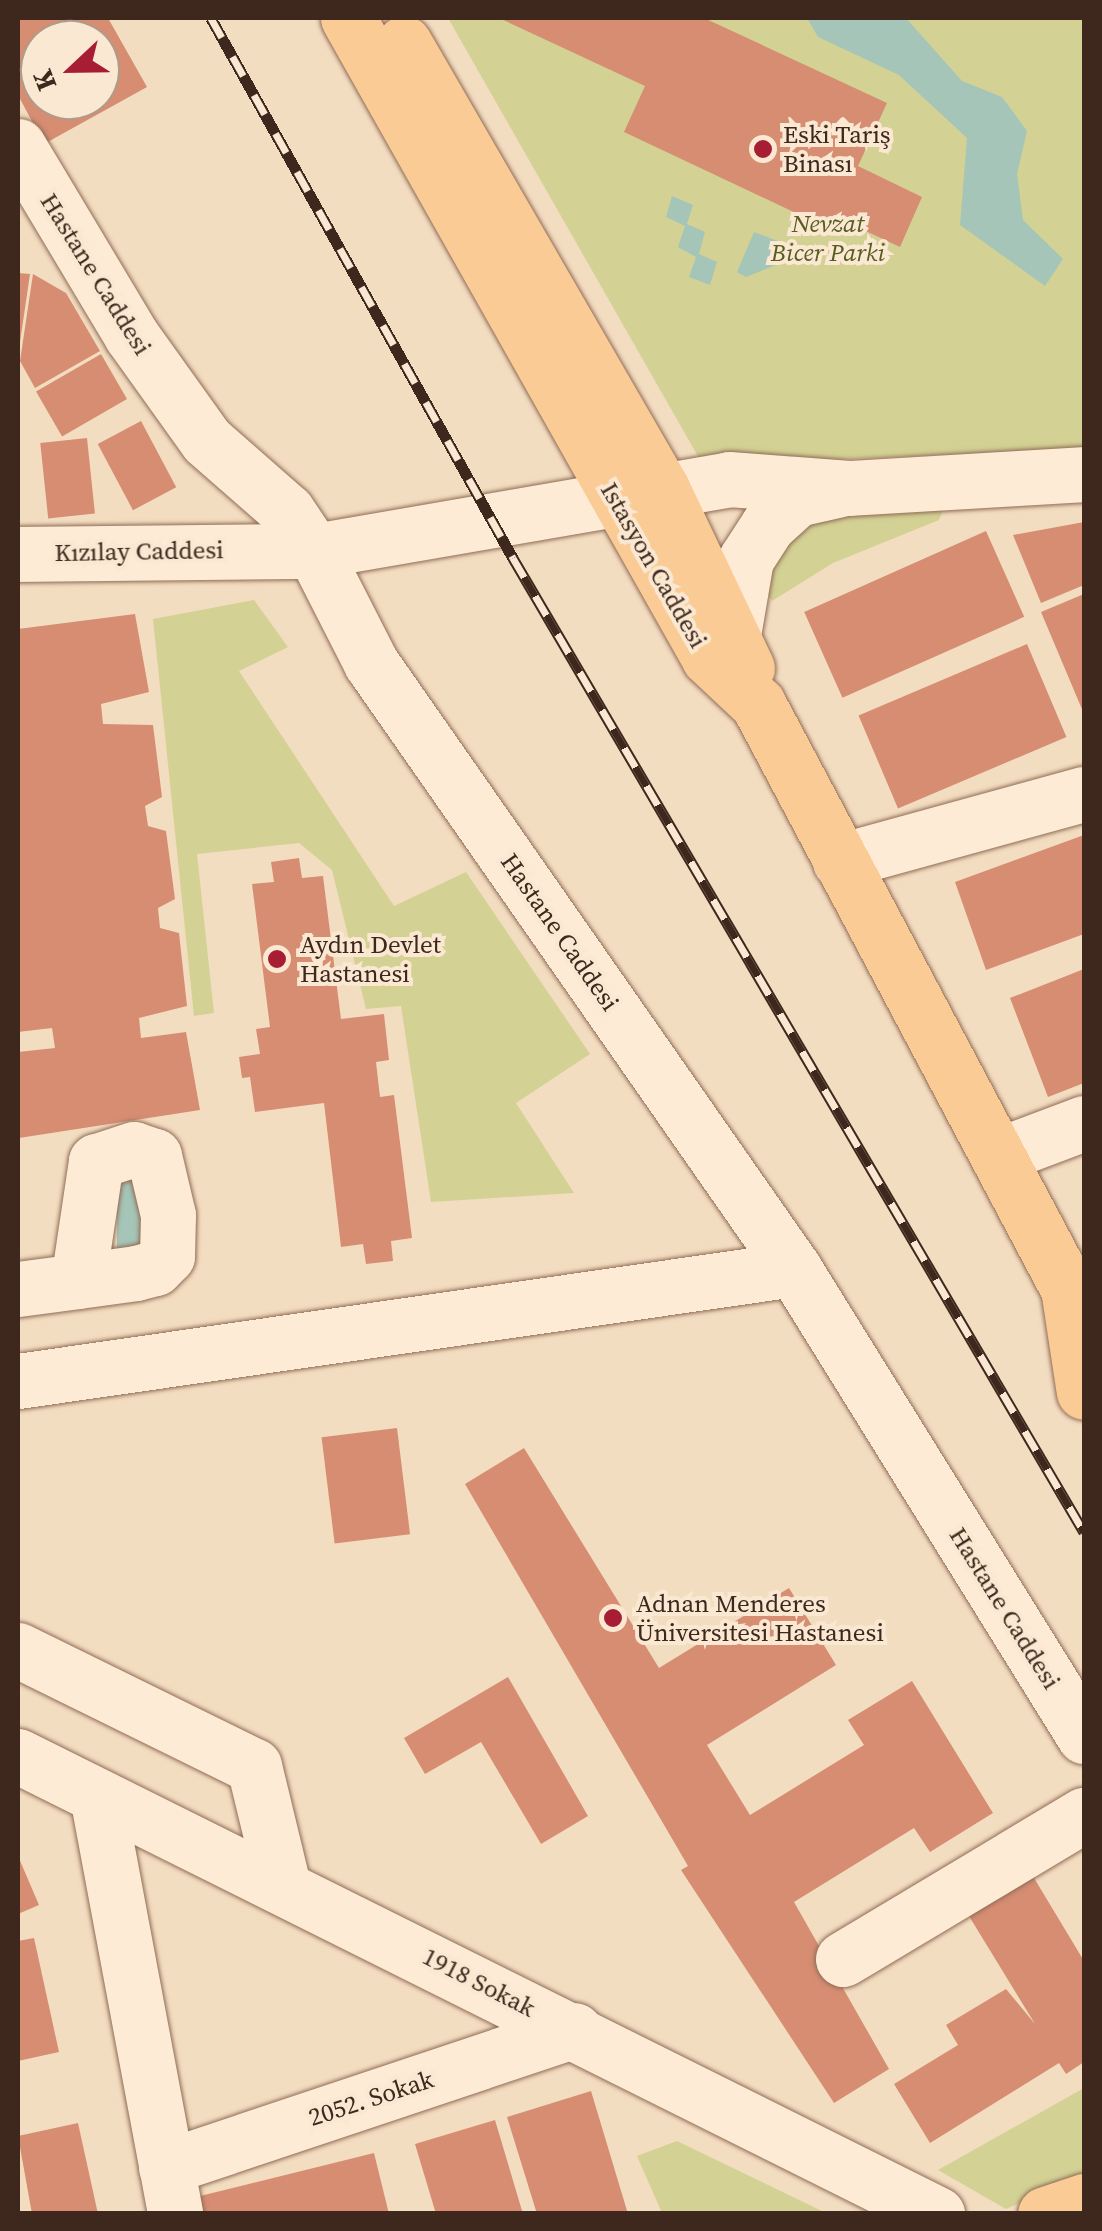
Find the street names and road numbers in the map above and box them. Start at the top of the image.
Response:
street label: Hastane Caddesi [34,188,158,360]
street label: Istasyon Caddesi [594,477,714,653]
street label: Kızılay Caddesi [54,535,224,567]
street label: Hastane Caddesi [495,848,625,1016]
street label: Hastane Caddesi [943,1522,1067,1694]
street label: 1918 Sokak [418,1941,540,2023]
street label: 2052. Sokak [305,2064,437,2132]

